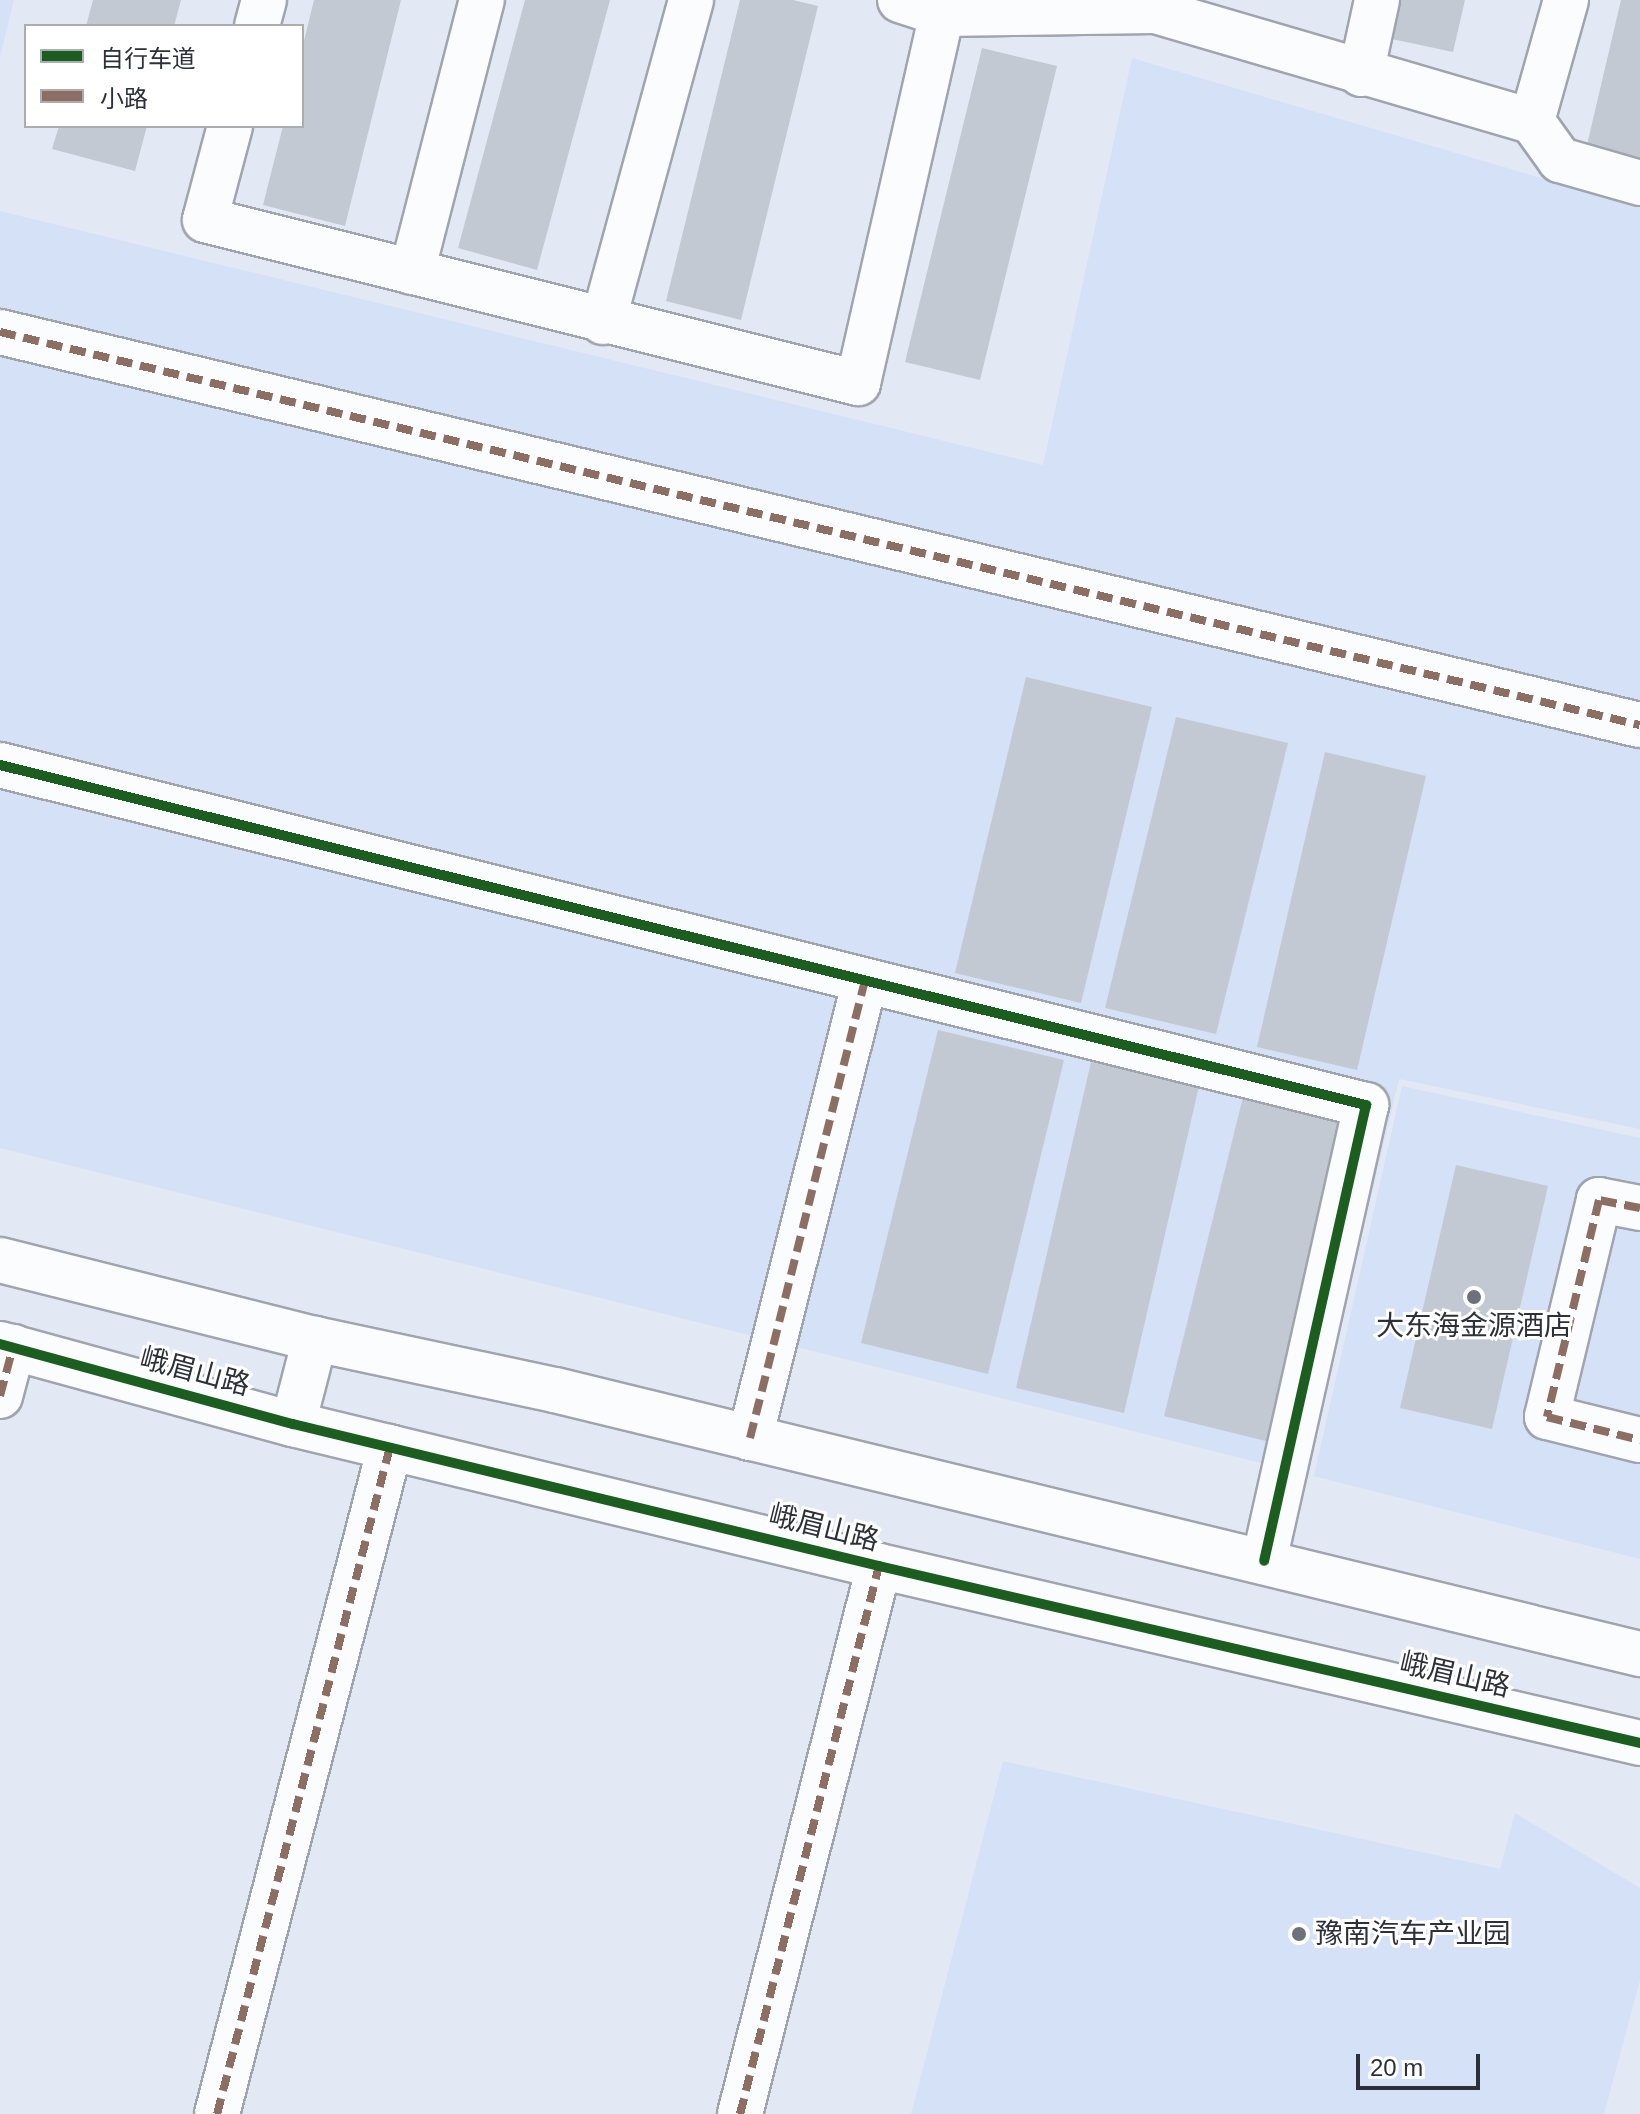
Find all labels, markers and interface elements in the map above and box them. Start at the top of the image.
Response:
legend [24,24,304,128]
text: 自行车道 [100,45,196,72]
text: 小路 [100,85,148,112]
marker: 大东海金源酒店 [1465,1288,1483,1306]
place label: 大东海金源酒店 [1376,1309,1572,1343]
street label: 峨眉山路 [137,1341,253,1403]
street label: 峨眉山路 [766,1498,882,1558]
street label: 峨眉山路 [1397,1646,1513,1704]
place label: 豫南汽车产业园 [1315,1917,1511,1951]
marker: 豫南汽车产业园 [1290,1925,1308,1943]
scale bar [1360,2038,1484,2088]
text: 20 m [1370,2054,1423,2081]

